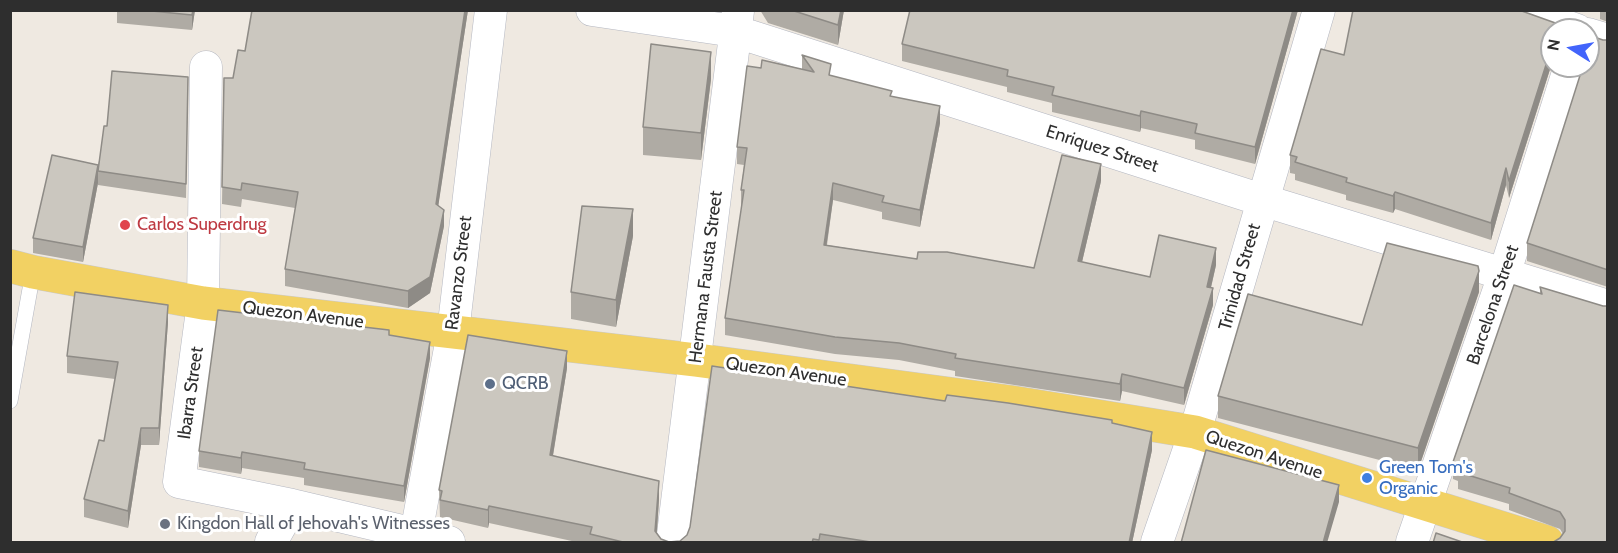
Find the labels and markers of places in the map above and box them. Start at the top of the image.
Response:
place label: Carlos Superdrug [137,214,267,236]
marker: Carlos Superdrug [118,218,132,232]
place label: QCRB [502,373,549,395]
marker: QCRB [483,377,497,391]
place label: Green Tom's Organic [1379,457,1473,500]
marker: Green Tom's Organic [1360,471,1374,485]
place label: Kingdon Hall of Jehovah's Witnesses [177,513,450,535]
marker: Kingdon Hall of Jehovah's Witnesses [158,517,172,531]

